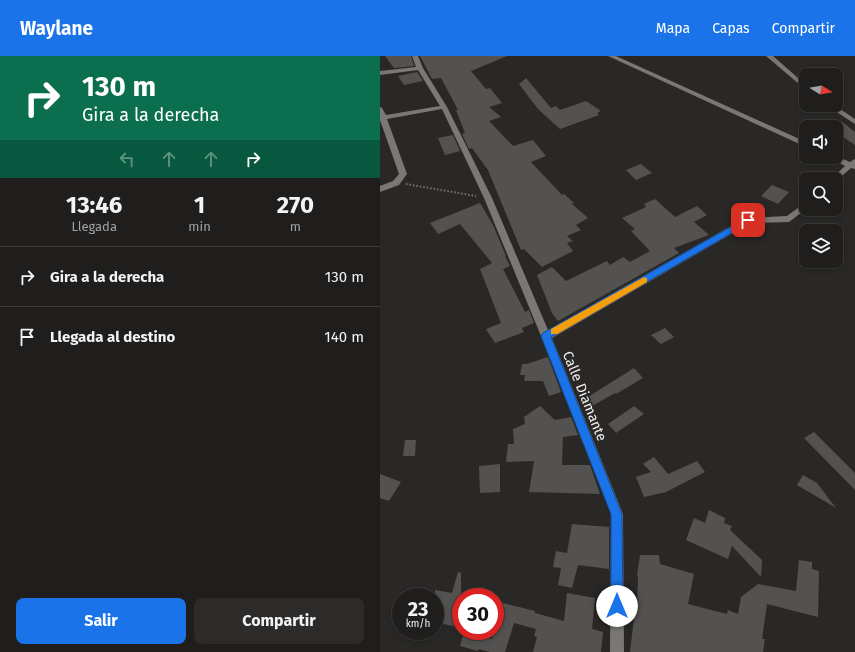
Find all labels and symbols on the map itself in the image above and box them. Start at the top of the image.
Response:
north arrow [799,68,843,112]
pin [731,203,765,237]
street label: Calle Diamante [559,349,610,444]
position arrow [596,585,638,627]
speed limit sign: 30 [452,588,504,640]

